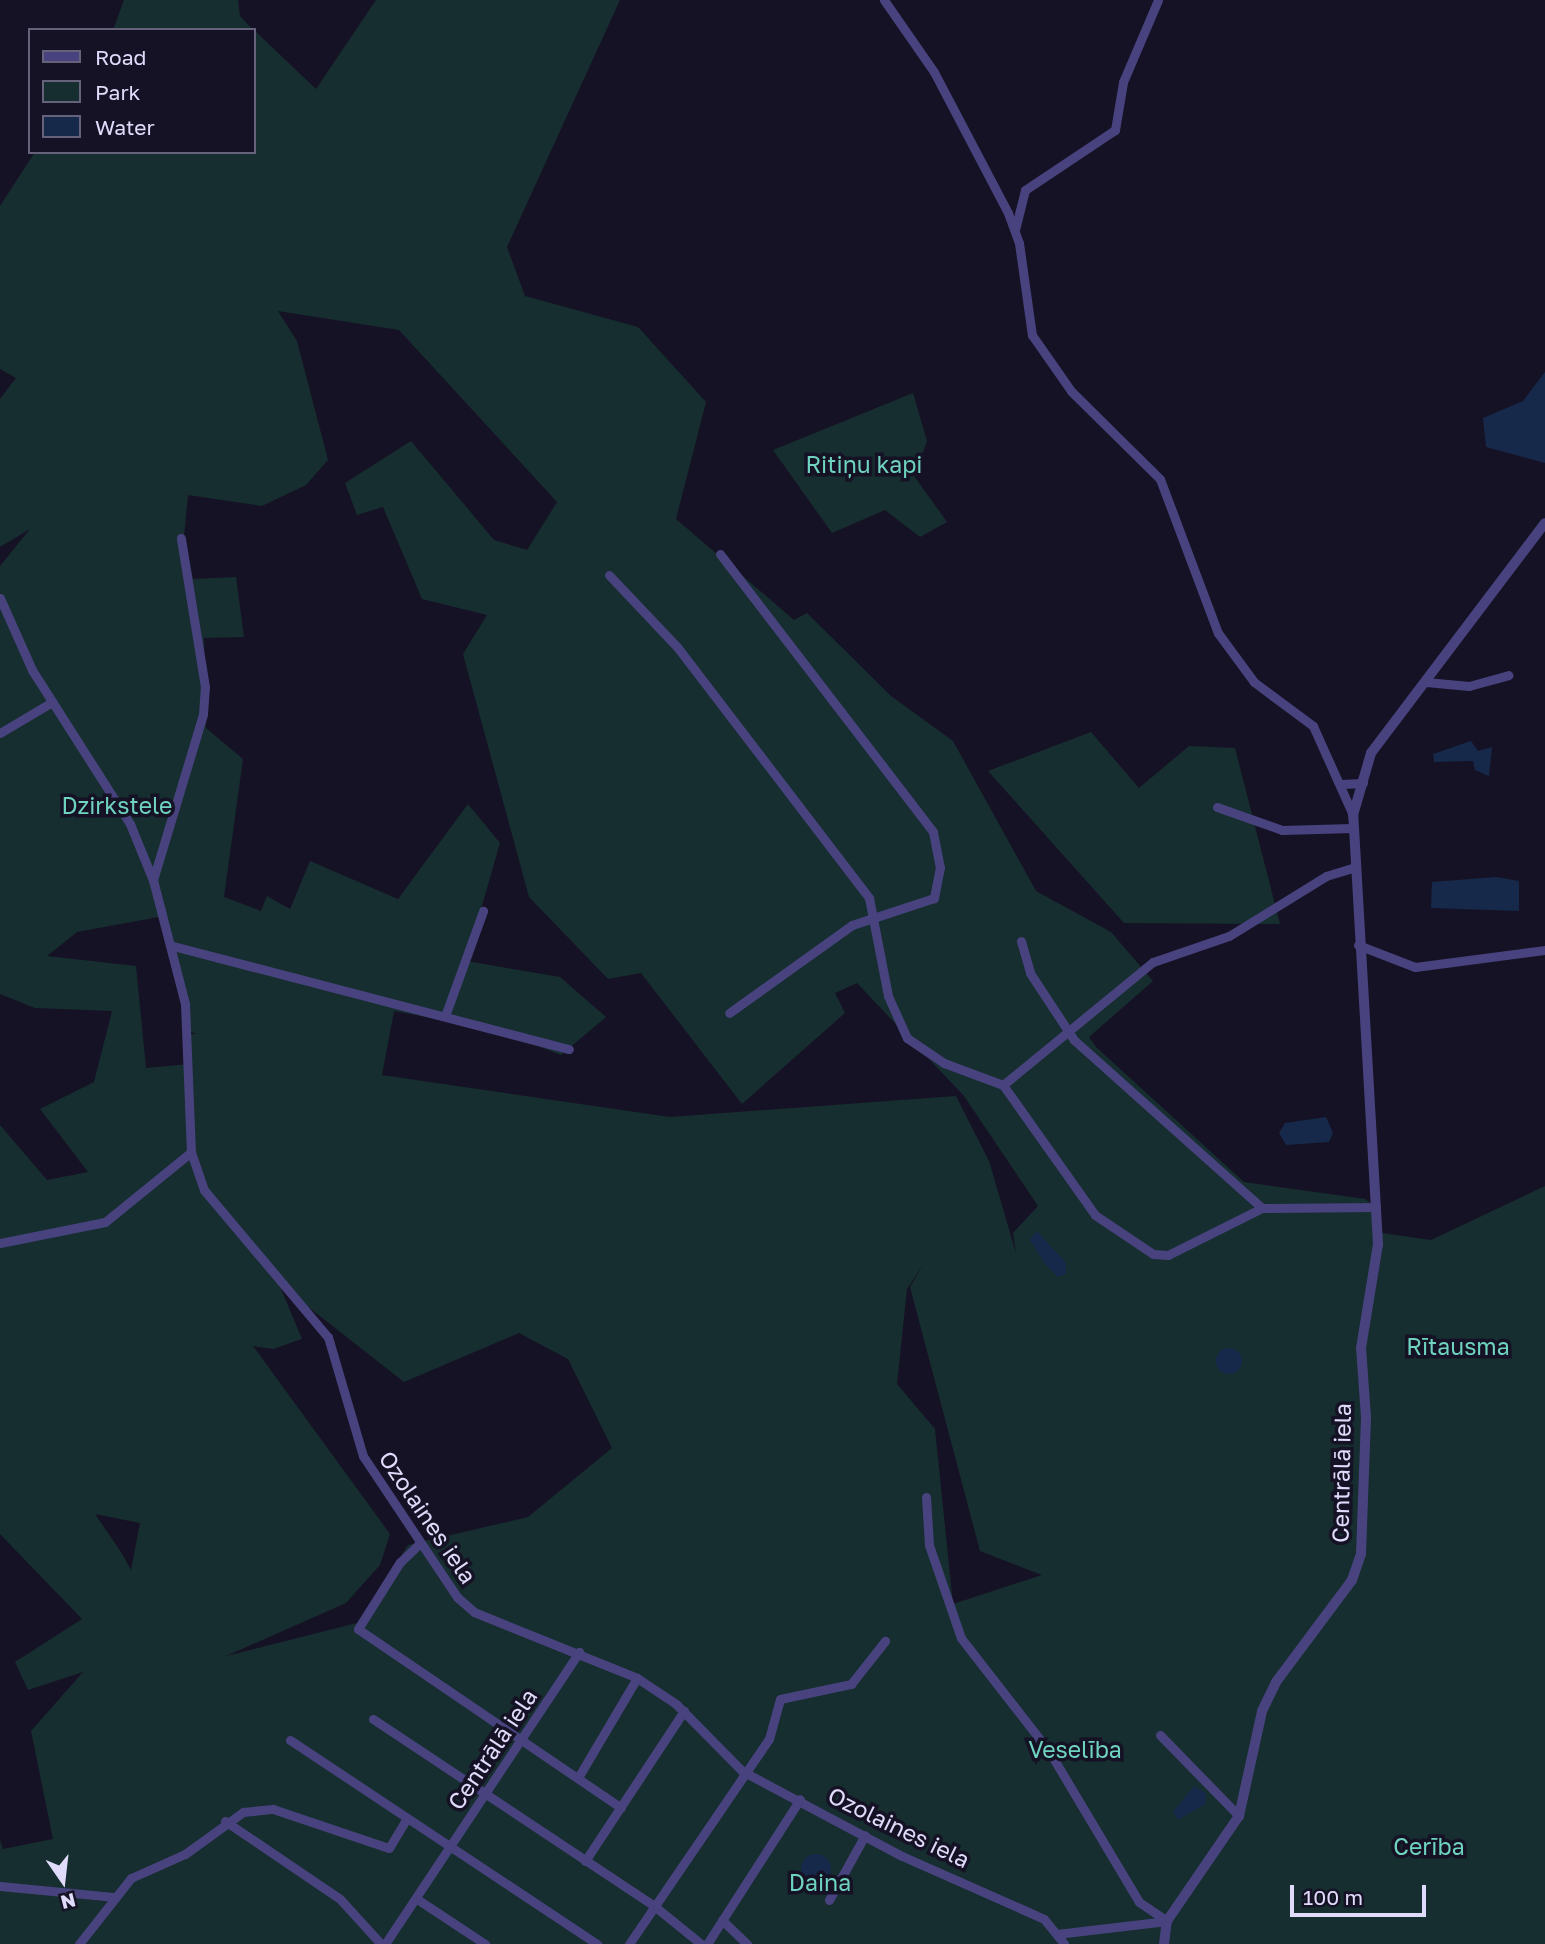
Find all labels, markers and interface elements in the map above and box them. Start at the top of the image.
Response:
legend [28,28,256,154]
text: Road [95,44,146,70]
text: Park [95,79,140,105]
text: Water [95,114,155,140]
park label: Ritiņu kapi [805,450,923,478]
park label: Dzirkstele [62,791,172,819]
park label: Rītausma [1406,1332,1510,1360]
street label: Centrālā iela [1326,1403,1356,1543]
street label: Ozolaines iela [373,1445,483,1589]
street label: Centrālā iela [441,1683,543,1815]
park label: Veselība [1028,1735,1122,1763]
street label: Ozolaines iela [824,1781,974,1873]
park label: Cerība [1393,1832,1465,1860]
north arrow [28,1846,98,1916]
park label: Daina [789,1868,851,1896]
scale bar [1293,1870,1430,1914]
text: 100 m [1303,1884,1363,1910]
text: N [58,1889,78,1915]

